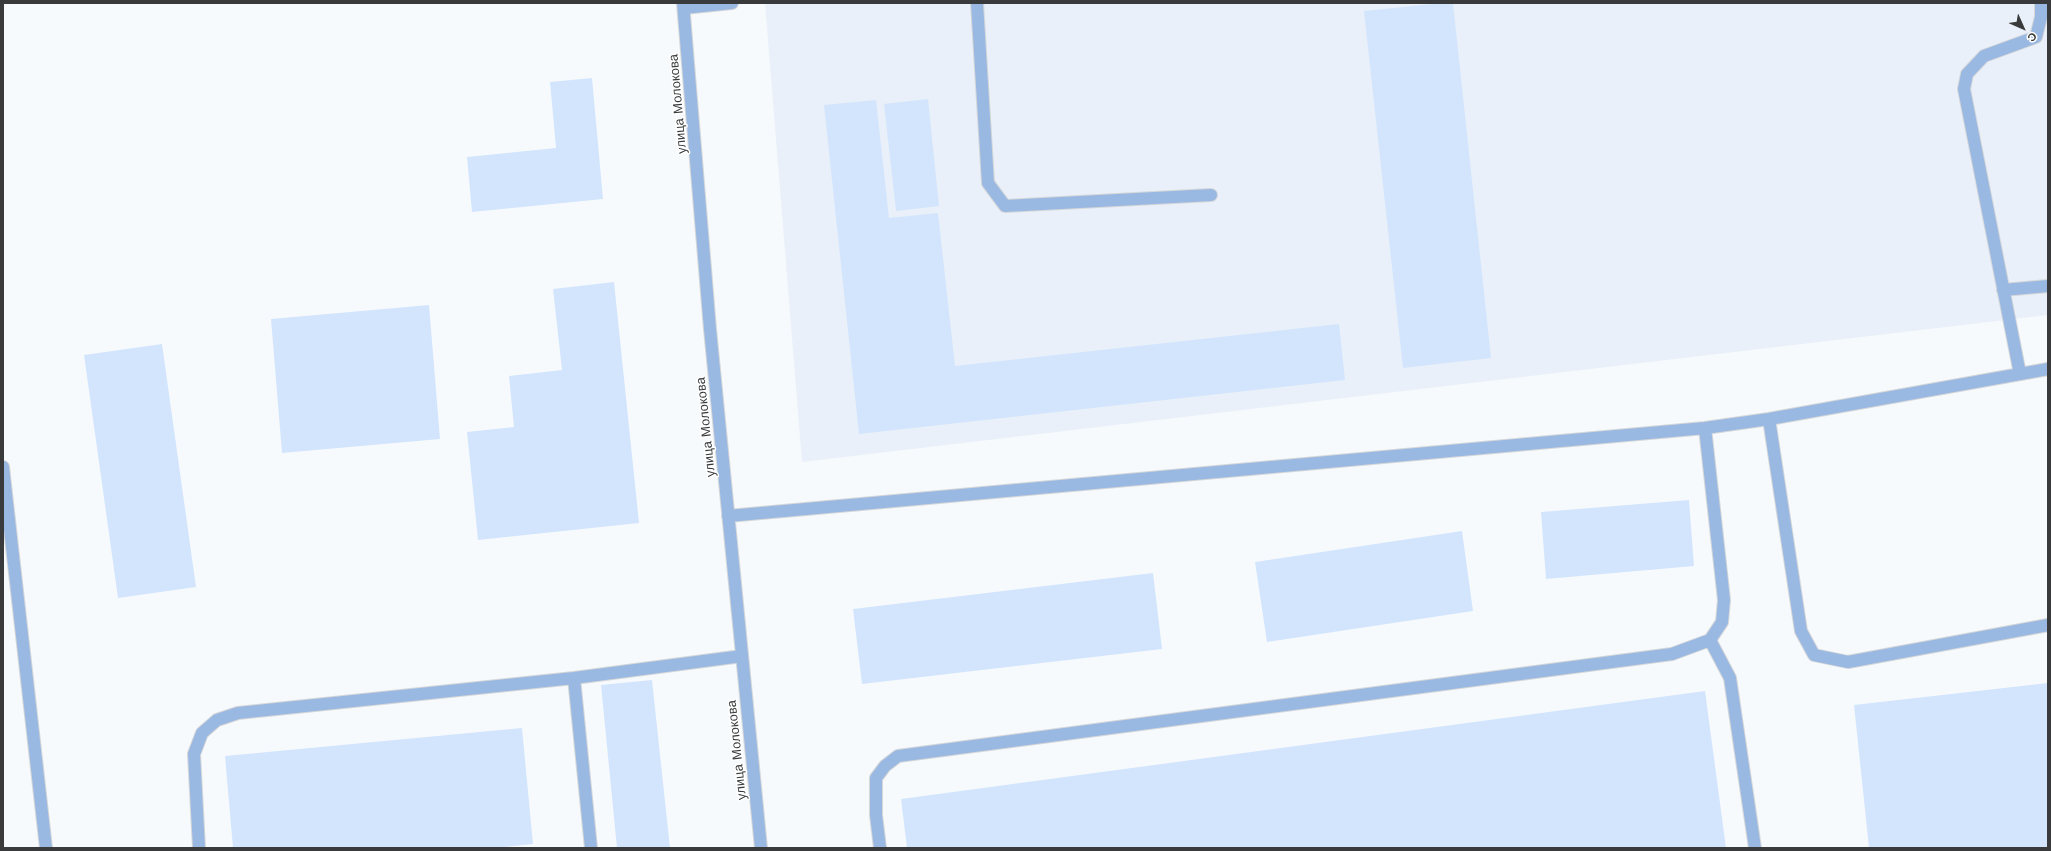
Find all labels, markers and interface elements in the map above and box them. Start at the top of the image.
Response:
north arrow [2003,8,2043,48]
text: С [2024,29,2039,44]
street label: улица Молокова [666,53,690,155]
street label: улица Молокова [693,376,719,478]
street label: улица Молокова [724,699,750,801]

